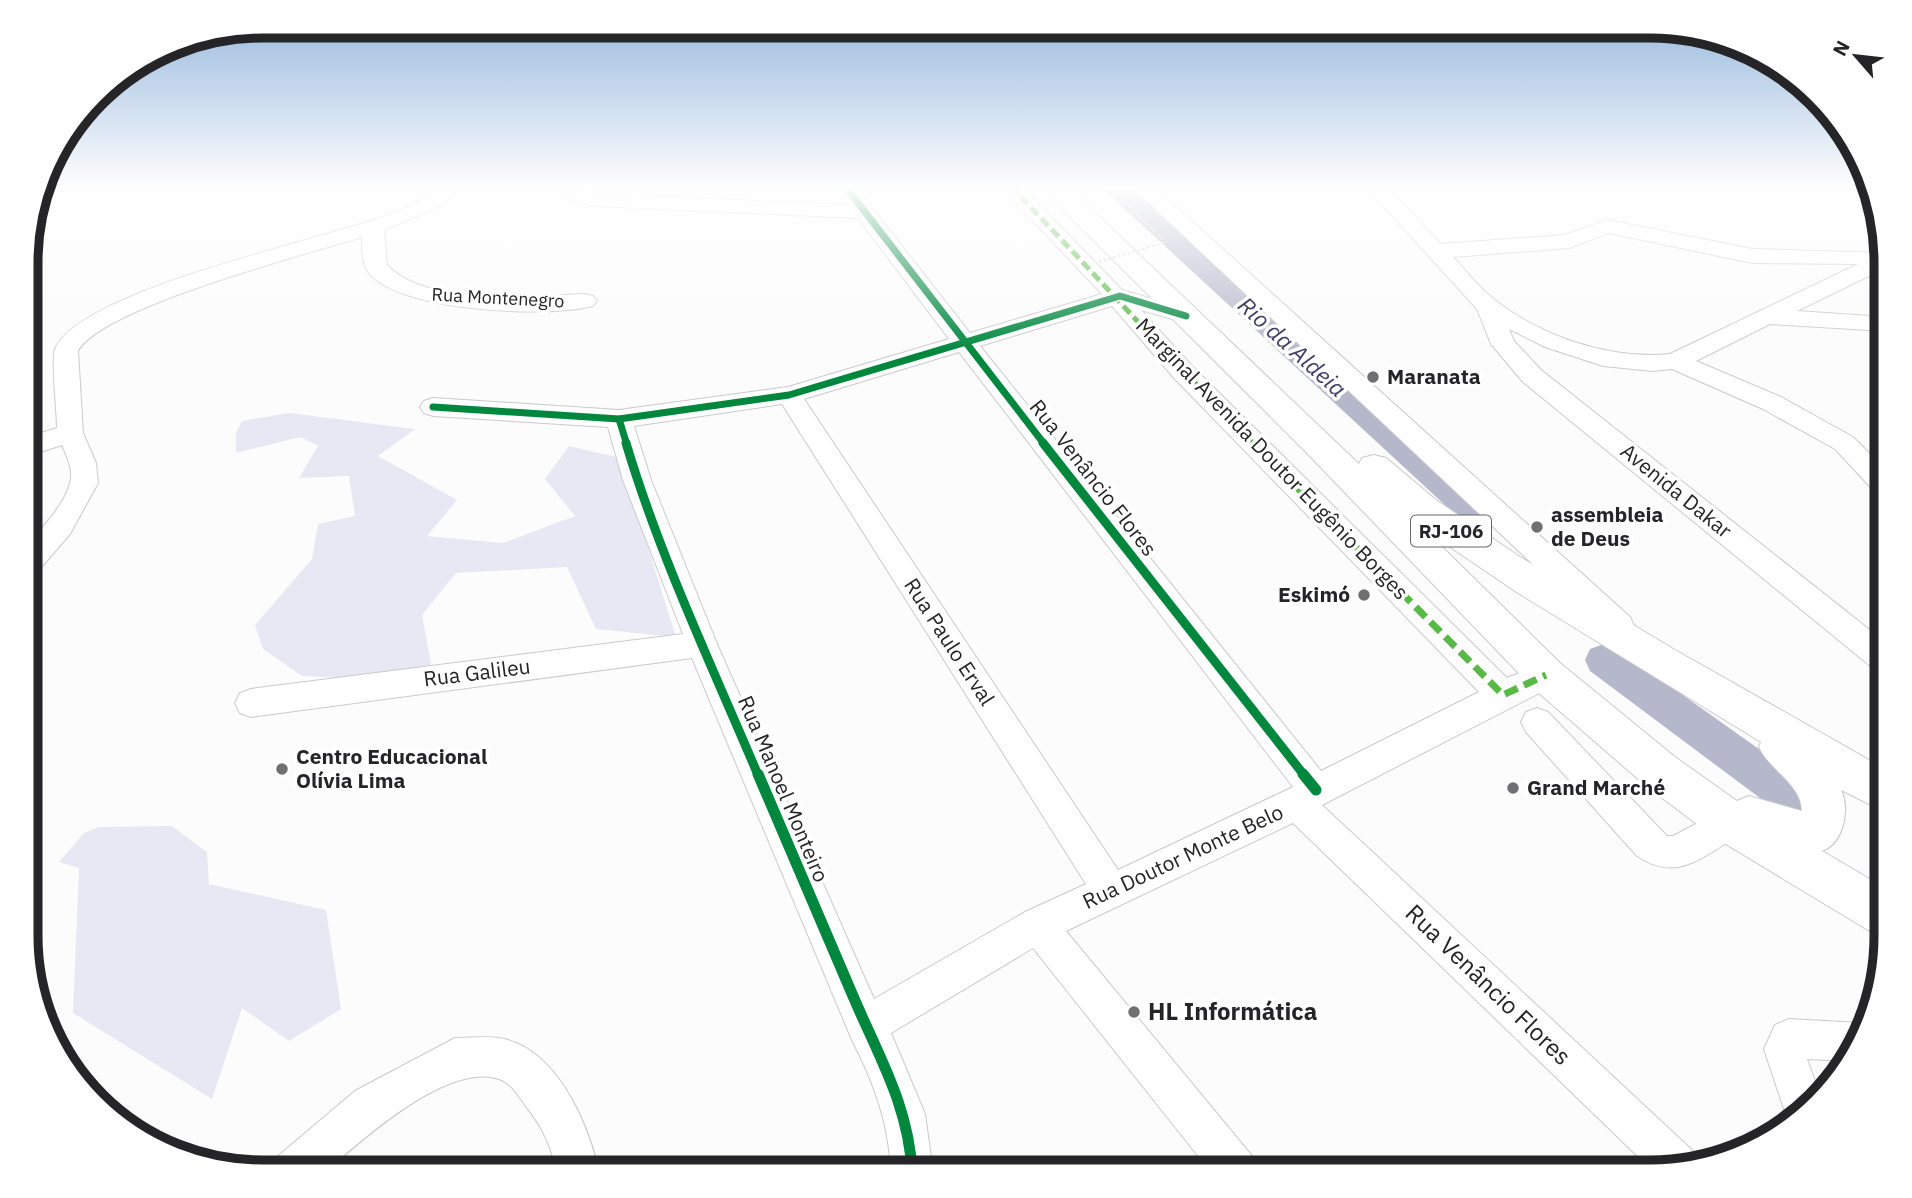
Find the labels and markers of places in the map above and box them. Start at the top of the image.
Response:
place label: Maranata [1387,362,1481,390]
marker: Maranata [1365,369,1381,385]
place label: assembleia de Deus [1551,500,1663,552]
marker: assembleia de Deus [1529,519,1545,535]
place label: Eskimó [1278,580,1350,608]
marker: Eskimó [1356,587,1372,603]
place label: Centro Educacional Olívia Lima [296,742,487,794]
marker: Centro Educacional Olívia Lima [274,761,290,777]
place label: Grand Marché [1527,773,1665,801]
marker: Grand Marché [1505,780,1521,796]
place label: HL Informática [1148,995,1317,1027]
marker: HL Informática [1126,1004,1142,1020]

